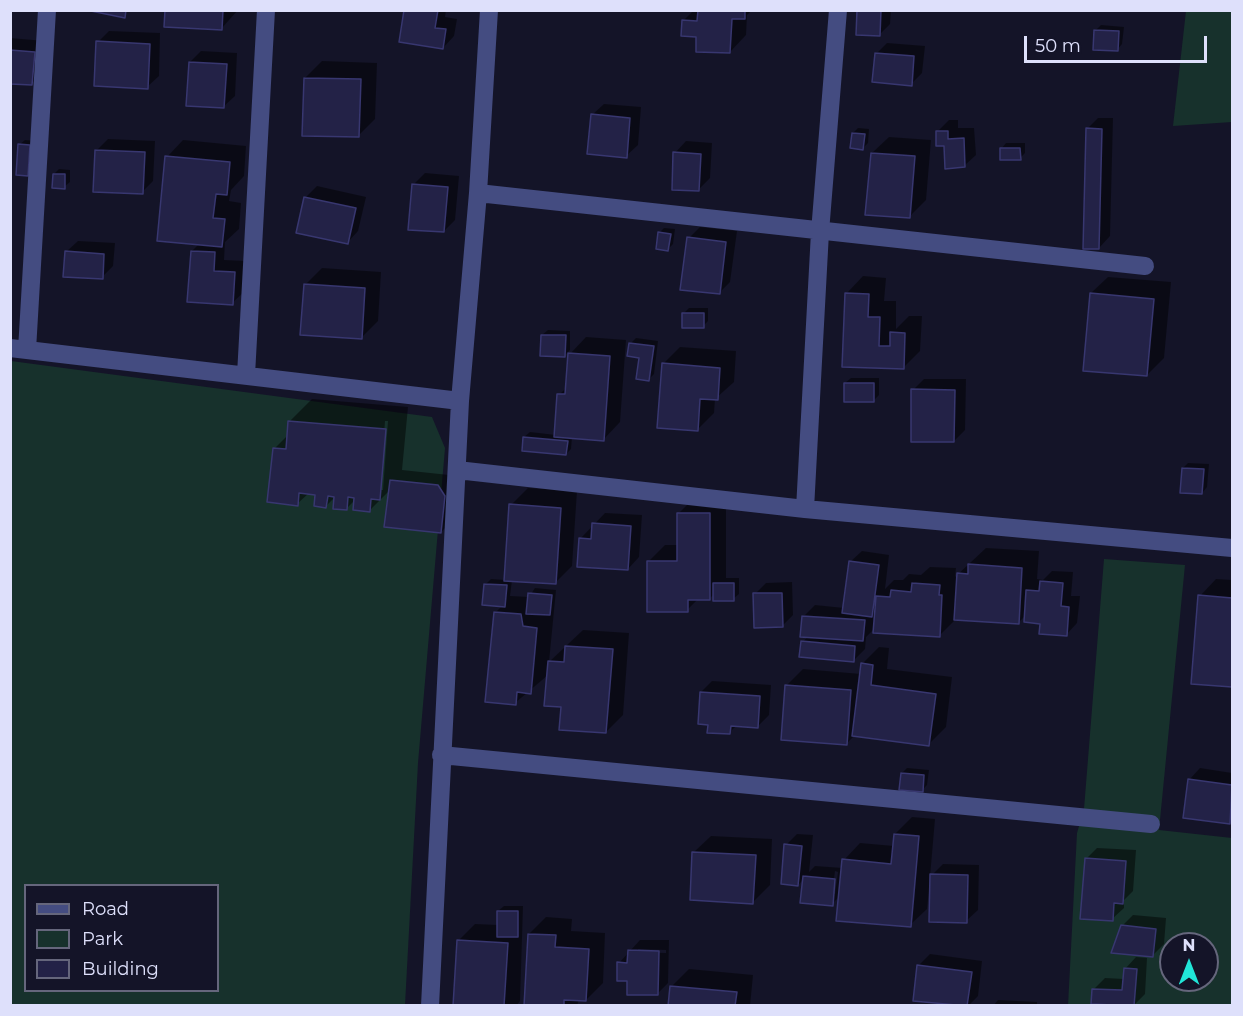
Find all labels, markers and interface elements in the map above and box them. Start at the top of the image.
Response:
scale bar [1027,24,1210,62]
text: 50 m [1035,35,1081,57]
legend [24,884,219,992]
text: Road [82,898,129,920]
text: Park [82,928,123,950]
north arrow [1159,932,1219,992]
text: N [1183,936,1195,955]
text: Building [82,958,159,980]

